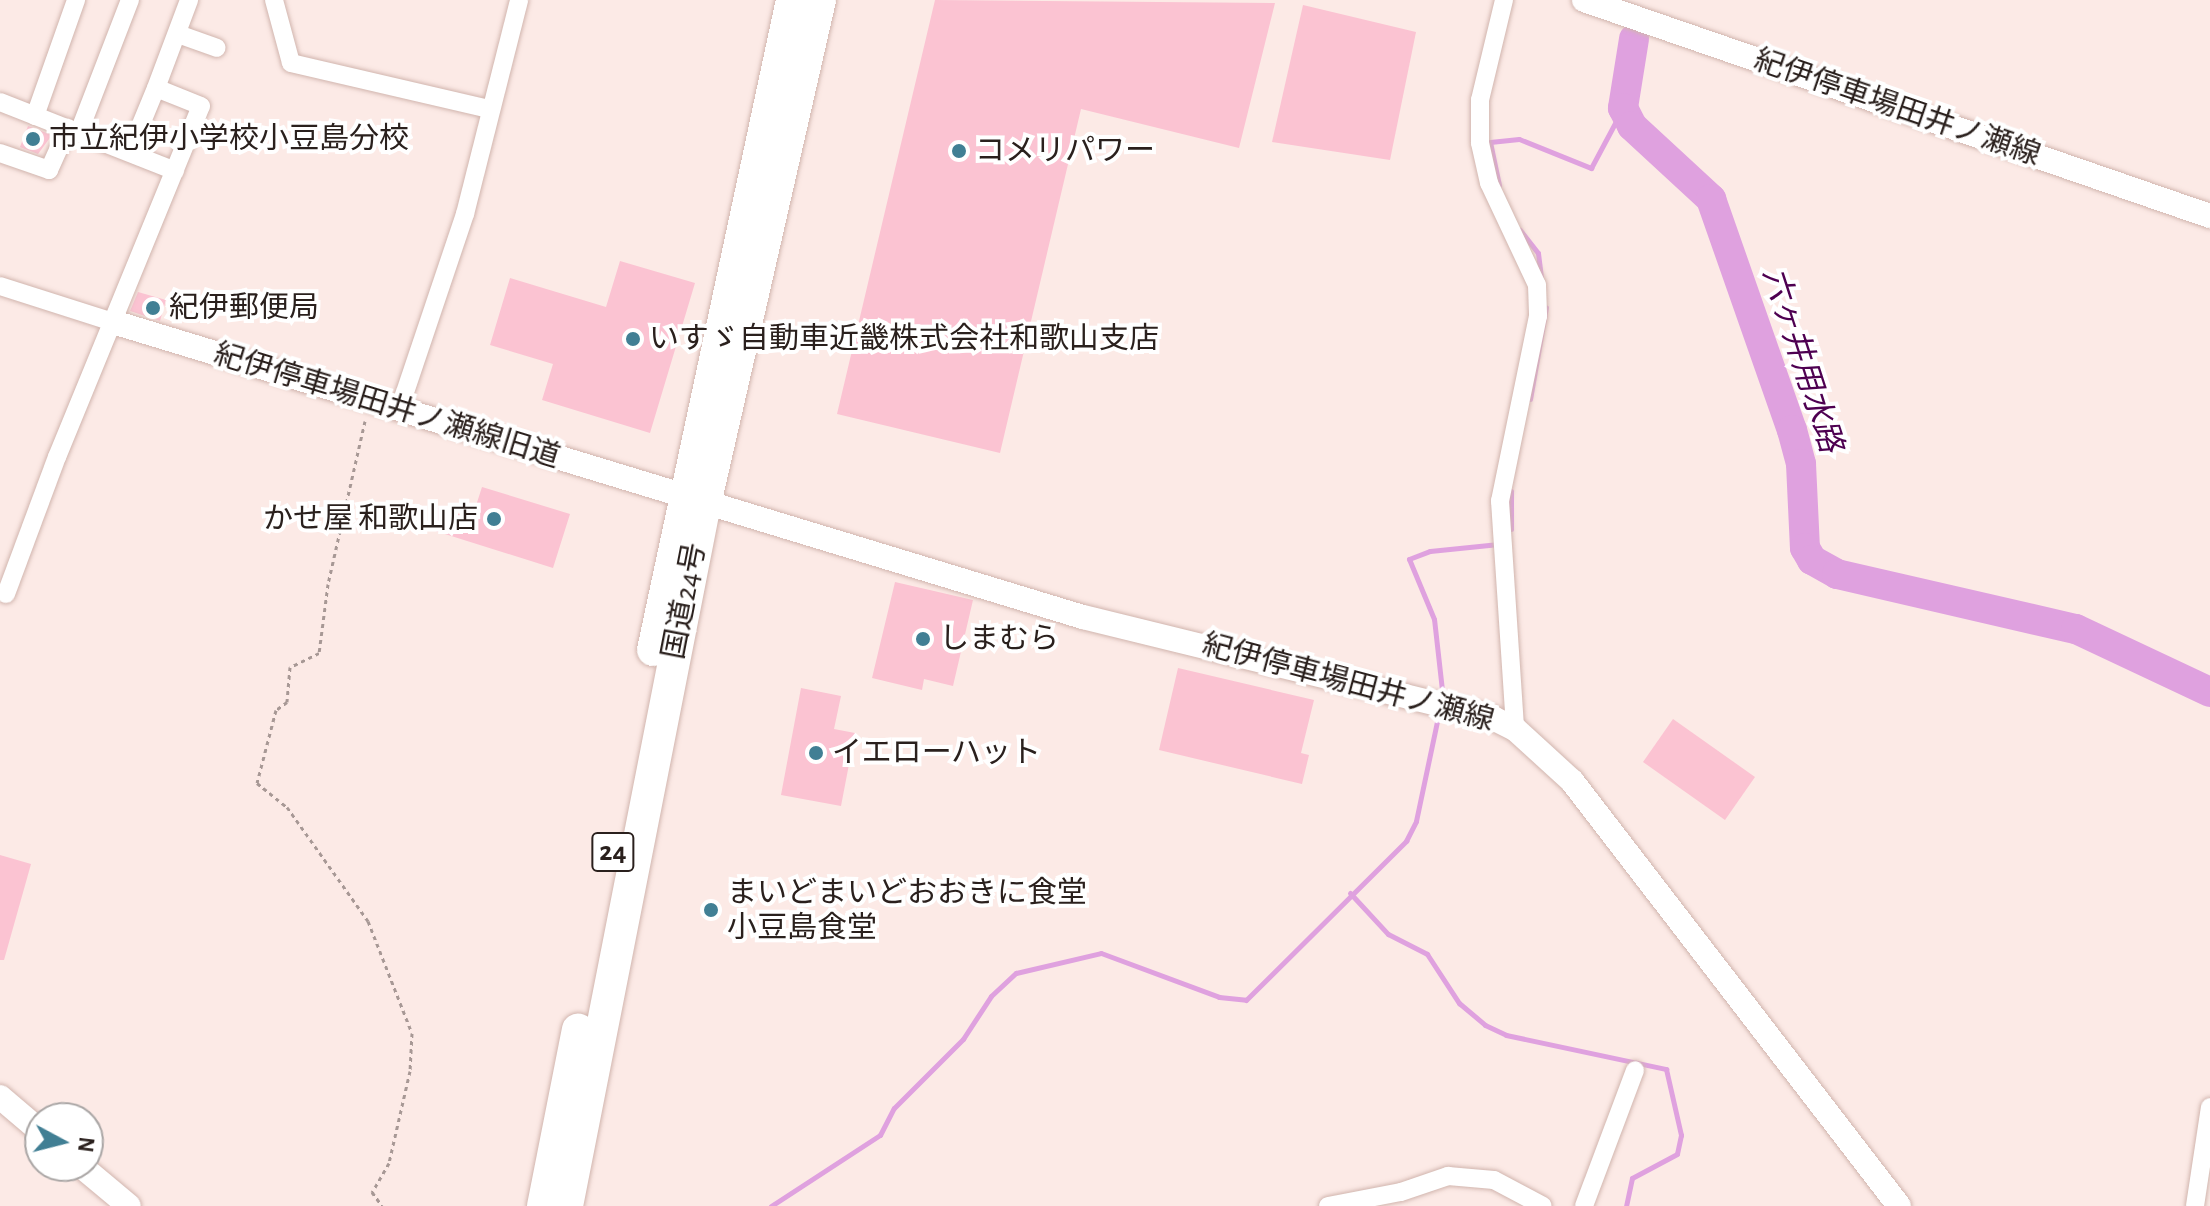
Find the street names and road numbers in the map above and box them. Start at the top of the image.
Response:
street label: 紀伊停車場田井ノ瀬線 [1749,42,2045,174]
street label: 紀伊停車場田井ノ瀬線旧道 [210,336,564,476]
street label: 国道24号 [656,540,714,662]
street label: 紀伊停車場田井ノ瀬線 [1198,627,1498,739]
road number: 24 [591,828,635,876]

